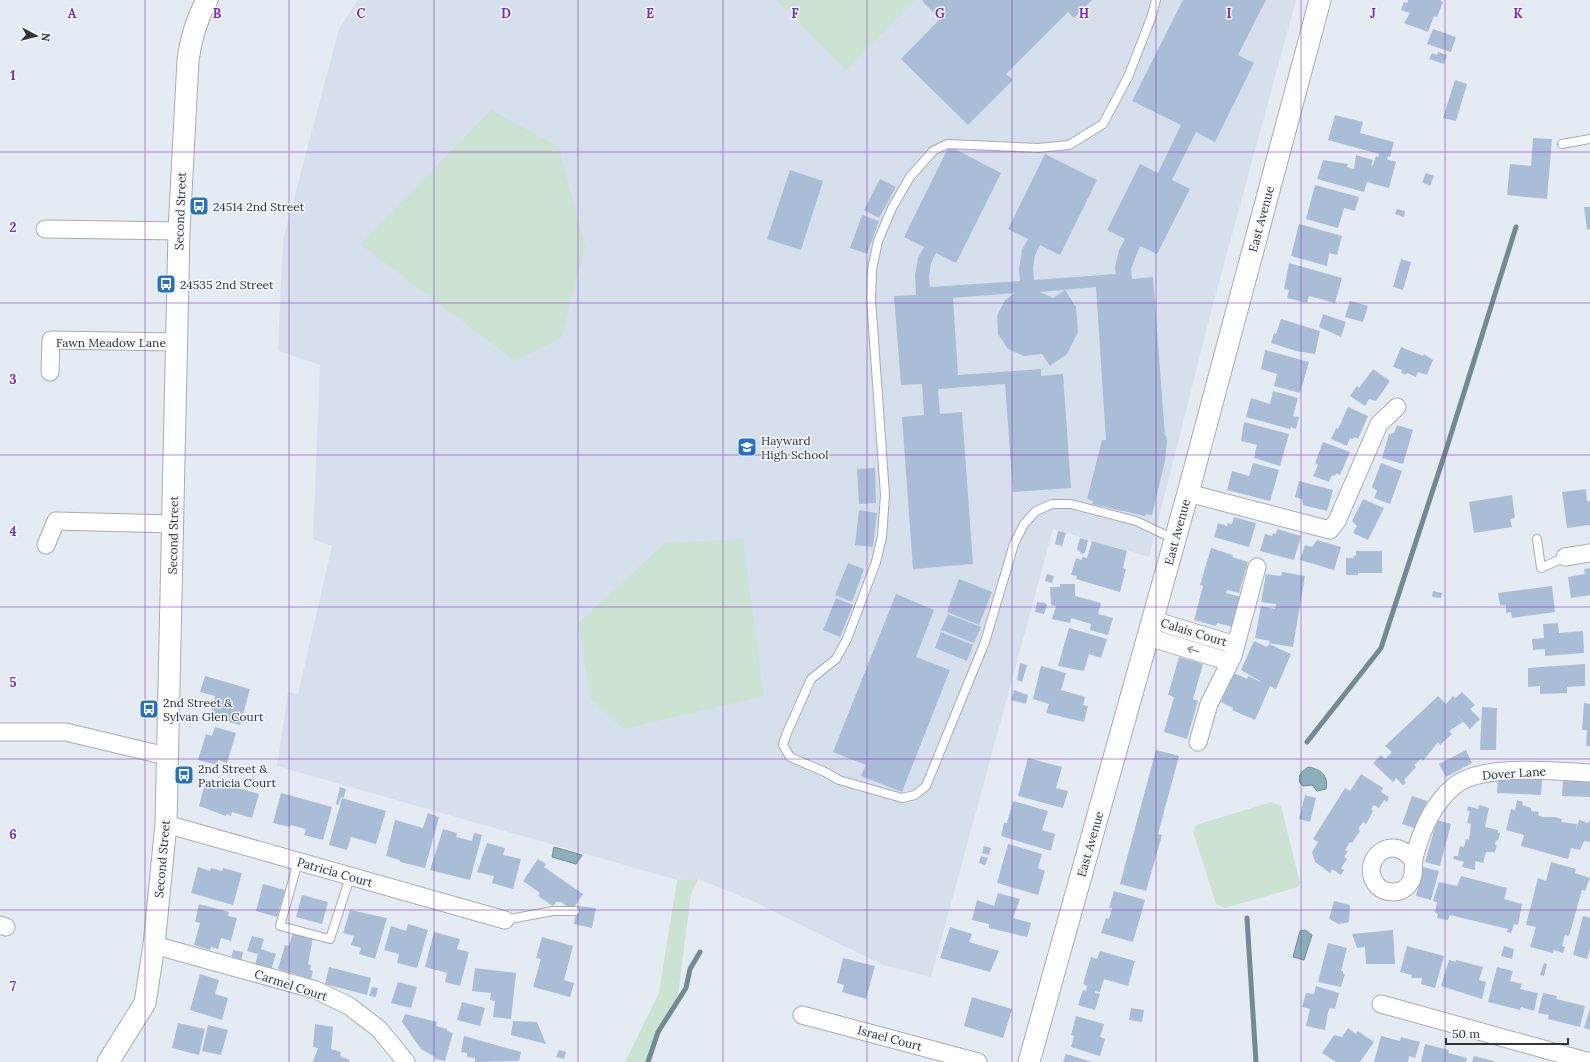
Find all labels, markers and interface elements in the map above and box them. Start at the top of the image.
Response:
text: A [68,5,77,22]
text: B [213,5,222,22]
text: C [357,5,366,22]
text: D [501,5,511,22]
text: E [646,5,654,22]
text: F [791,5,799,22]
text: G [935,5,945,22]
text: H [1079,5,1089,22]
text: I [1226,5,1232,22]
text: J [1370,5,1376,22]
text: K [1513,5,1523,22]
north arrow [16,16,56,56]
text: N [38,32,53,43]
text: 1 [10,67,16,84]
street label: Second Street [171,171,189,250]
street label: East Avenue [1245,184,1277,254]
bus stop icon: 24514 2nd Street [188,195,210,217]
place label: 24514 2nd Street [213,199,305,214]
text: 2 [10,219,17,236]
bus stop icon: 24535 2nd Street [155,273,177,295]
place label: 24535 2nd Street [180,277,274,292]
street label: Fawn Meadow Lane [56,335,166,350]
text: 3 [9,371,17,388]
place label: Hayward High School [761,433,829,462]
school or university icon: Hayward High School [736,436,758,458]
street label: Second Street [165,495,181,574]
street label: East Avenue [1161,497,1193,567]
text: 4 [9,523,17,540]
street label: Calais Court [1159,615,1229,649]
one-way arrow [1187,646,1200,653]
text: 5 [9,674,17,691]
place label: 2nd Street & Sylvan Glen Court [163,695,264,724]
bus stop icon: 2nd Street & Sylvan Glen Court [138,698,160,720]
place label: 2nd Street & Patricia Court [198,761,276,790]
street label: Dover Lane [1482,763,1547,783]
bus stop icon: 2nd Street & Patricia Court [173,764,195,786]
street label: East Avenue [1073,809,1107,879]
street label: Second Street [151,819,173,899]
text: 6 [9,826,17,843]
street label: Patricia Court [295,854,375,890]
street label: Carmel Court [253,966,330,1004]
text: 7 [10,978,16,995]
scale bar [1446,1020,1568,1046]
street label: Israel Court [856,1022,924,1054]
text: 50 m [1452,1026,1480,1041]

